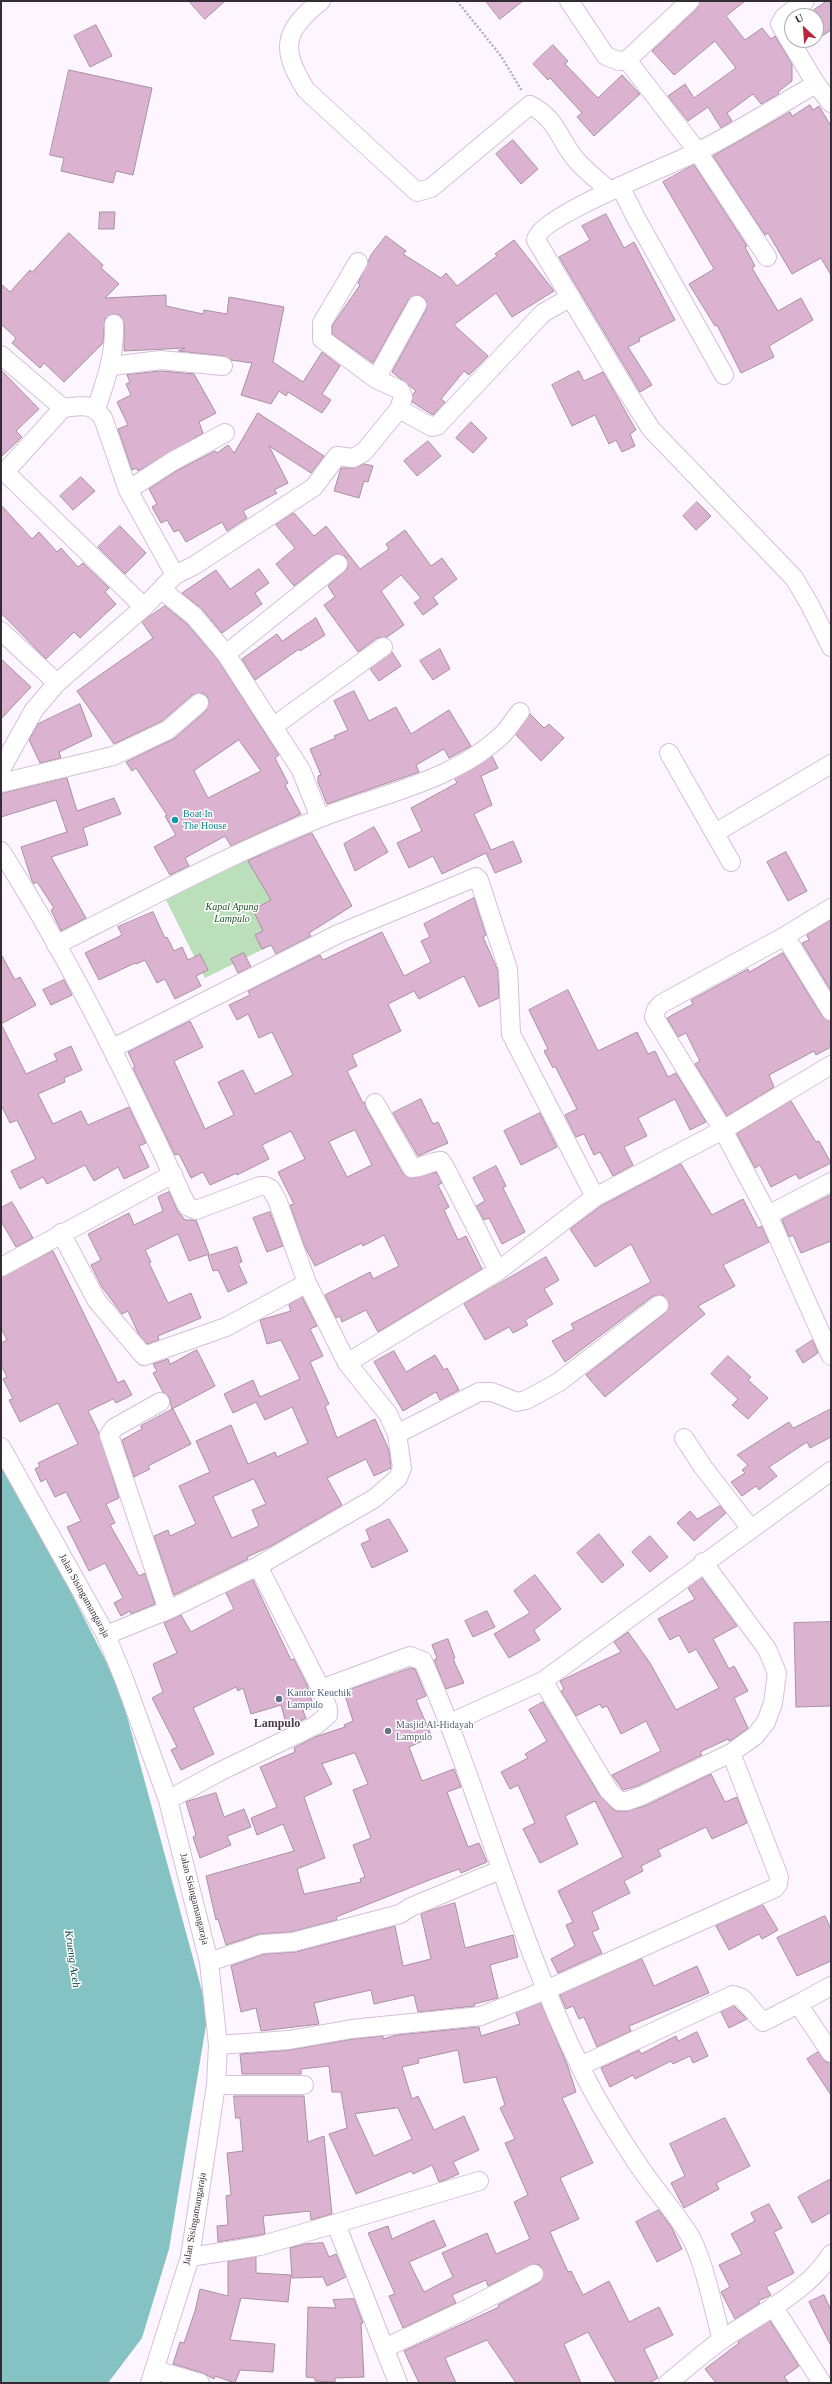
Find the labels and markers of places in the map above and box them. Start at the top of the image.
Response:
place label: Boat In The House [183,808,227,832]
marker: Boat In The House [170,815,180,825]
place label: Kantor Keuchik Lampulo [287,1687,351,1710]
marker: Kantor Keuchik Lampulo [274,1694,284,1704]
place label: Masjid Al-Hidayah Lampulo [396,1719,473,1742]
marker: Masjid Al-Hidayah Lampulo [383,1726,393,1736]

